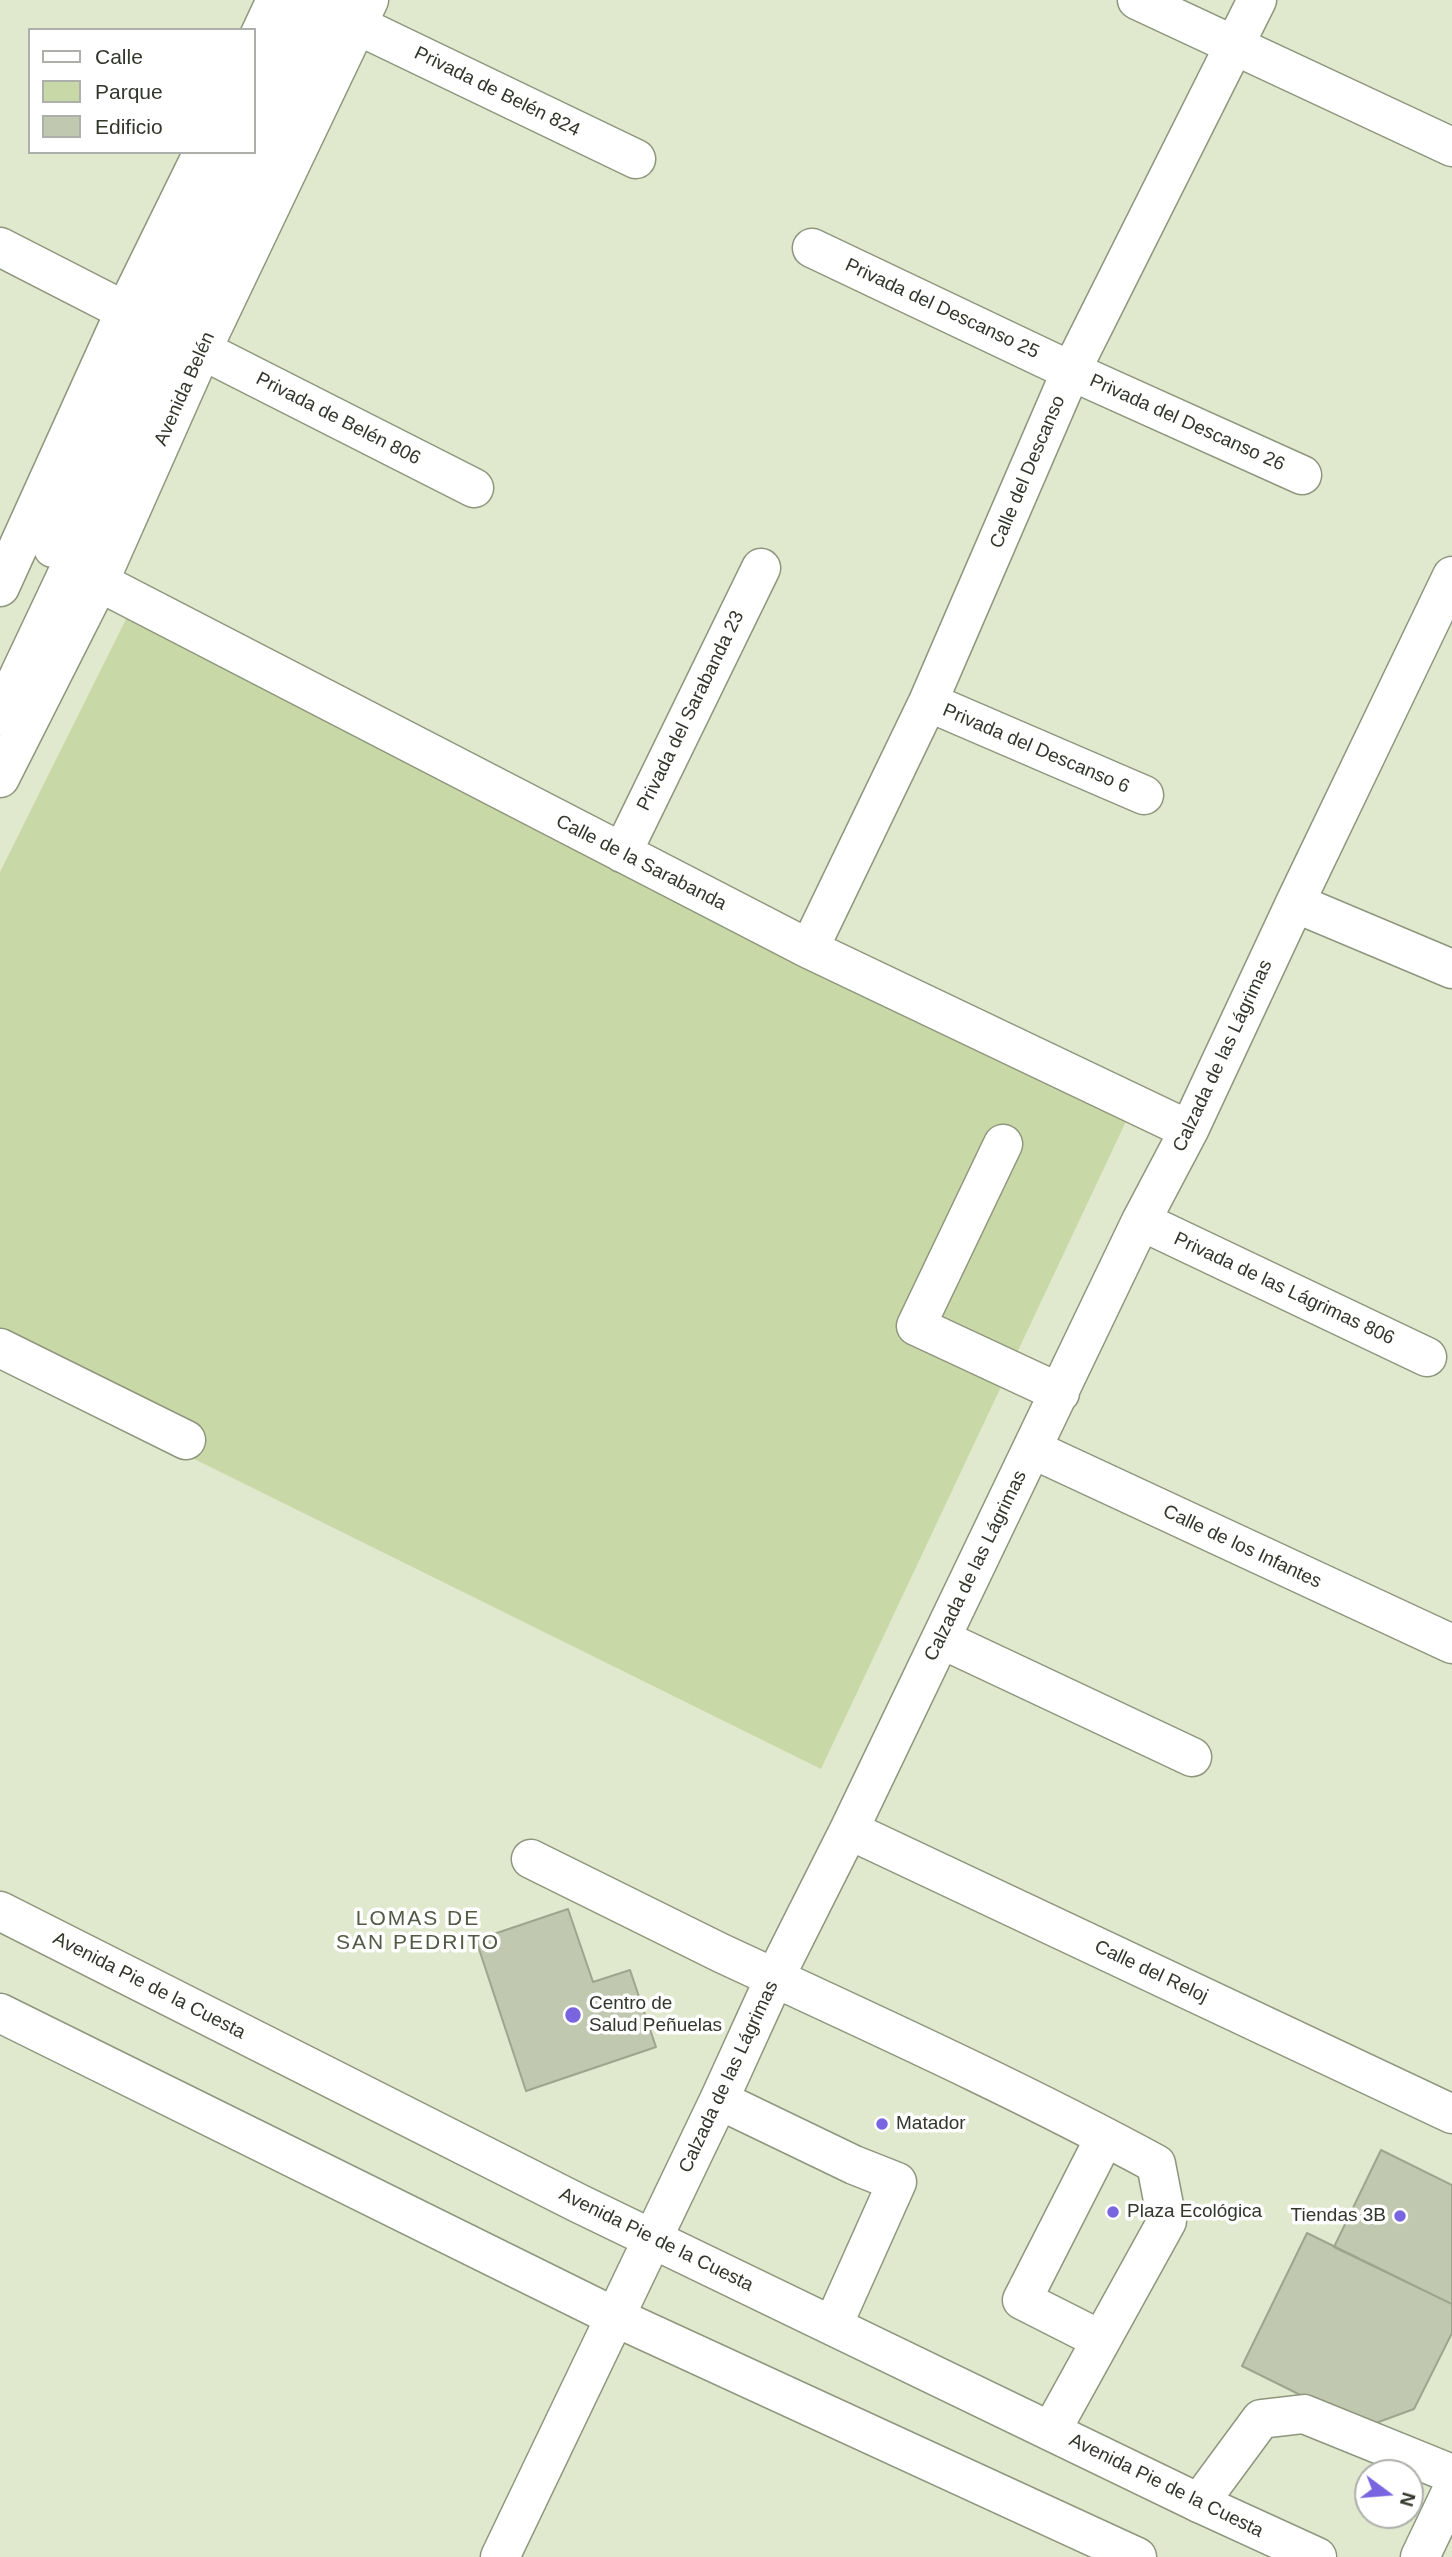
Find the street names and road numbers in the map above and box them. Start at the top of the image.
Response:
street label: Privada de Belén 824 [410,42,584,142]
street label: Privada del Descanso 25 [841,254,1043,364]
street label: Avenida Belén [150,329,220,449]
street label: Privada de Belén 806 [252,368,424,470]
street label: Privada del Descanso 26 [1086,370,1288,476]
street label: Calle del Descanso [986,392,1070,552]
street label: Privada del Sarabanda 23 [633,607,749,815]
street label: Privada del Descanso 6 [939,699,1133,799]
street label: Calle de la Sarabanda [552,810,730,916]
street label: Calzada de las Lágrimas [1168,956,1278,1156]
street label: Privada de las Lágrimas 806 [1170,1228,1398,1350]
street label: Calzada de las Lágrimas [920,1467,1032,1665]
street label: Calle de los Infantes [1159,1500,1325,1594]
street label: Avenida Pie de la Cuesta [49,1927,249,2045]
street label: Calle del Reloj [1091,1936,1211,2008]
street label: Calzada de las Lágrimas [674,1977,784,2177]
street label: Avenida Pie de la Cuesta [555,2183,757,2297]
street label: Avenida Pie de la Cuesta [1065,2429,1267,2543]

